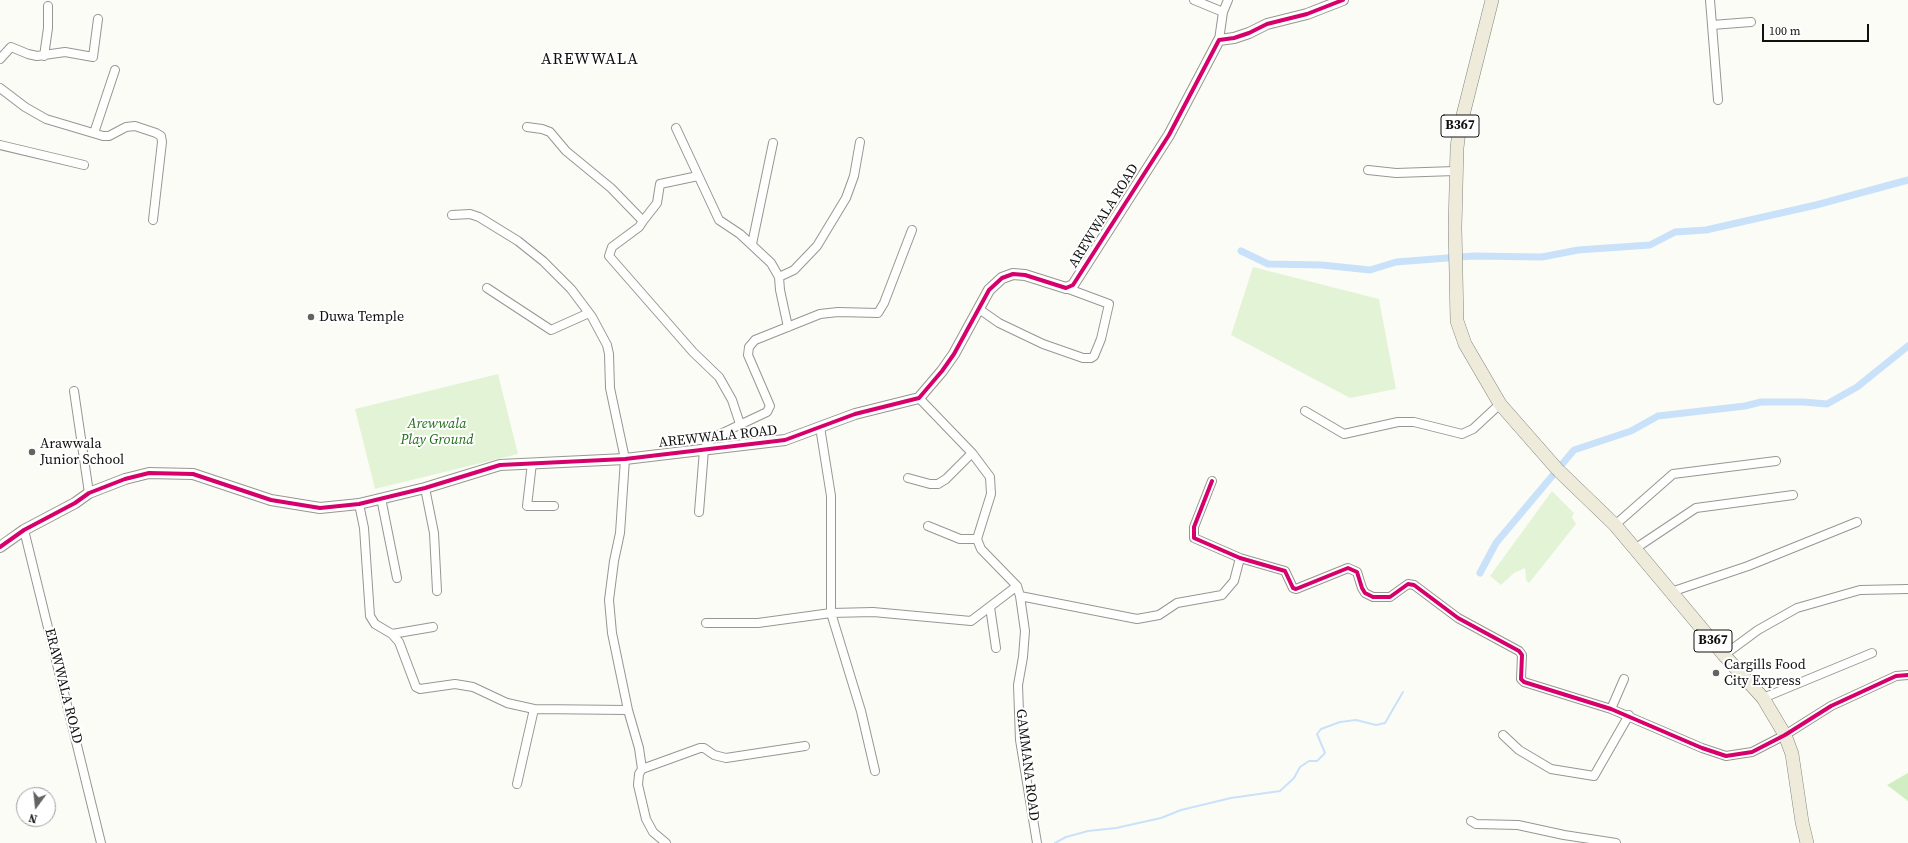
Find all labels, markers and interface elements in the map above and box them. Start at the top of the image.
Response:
scale bar [1764,16,1871,42]
text: 100 m [1769,23,1801,39]
district label: AREWWALA [541,50,639,70]
road number: B367 [1441,115,1479,137]
street label: AREWWALA ROAD [1065,161,1143,271]
place label: Duwa Temple [319,309,404,325]
marker: Duwa Temple [306,312,316,322]
park label: Arewwala Play Ground [400,416,474,448]
street label: AREWWALA ROAD [658,422,778,452]
place label: Arawwala Junior School [40,436,124,468]
marker: Arawwala Junior School [27,447,37,457]
street label: ERAWWALA ROAD [41,627,85,745]
road number: B367 [1694,630,1732,652]
place label: Cargills Food City Express [1724,657,1806,690]
marker: Cargills Food City Express [1711,668,1721,678]
street label: GAMMANA ROAD [1012,708,1042,822]
north arrow [16,787,56,827]
text: N [27,810,39,826]

